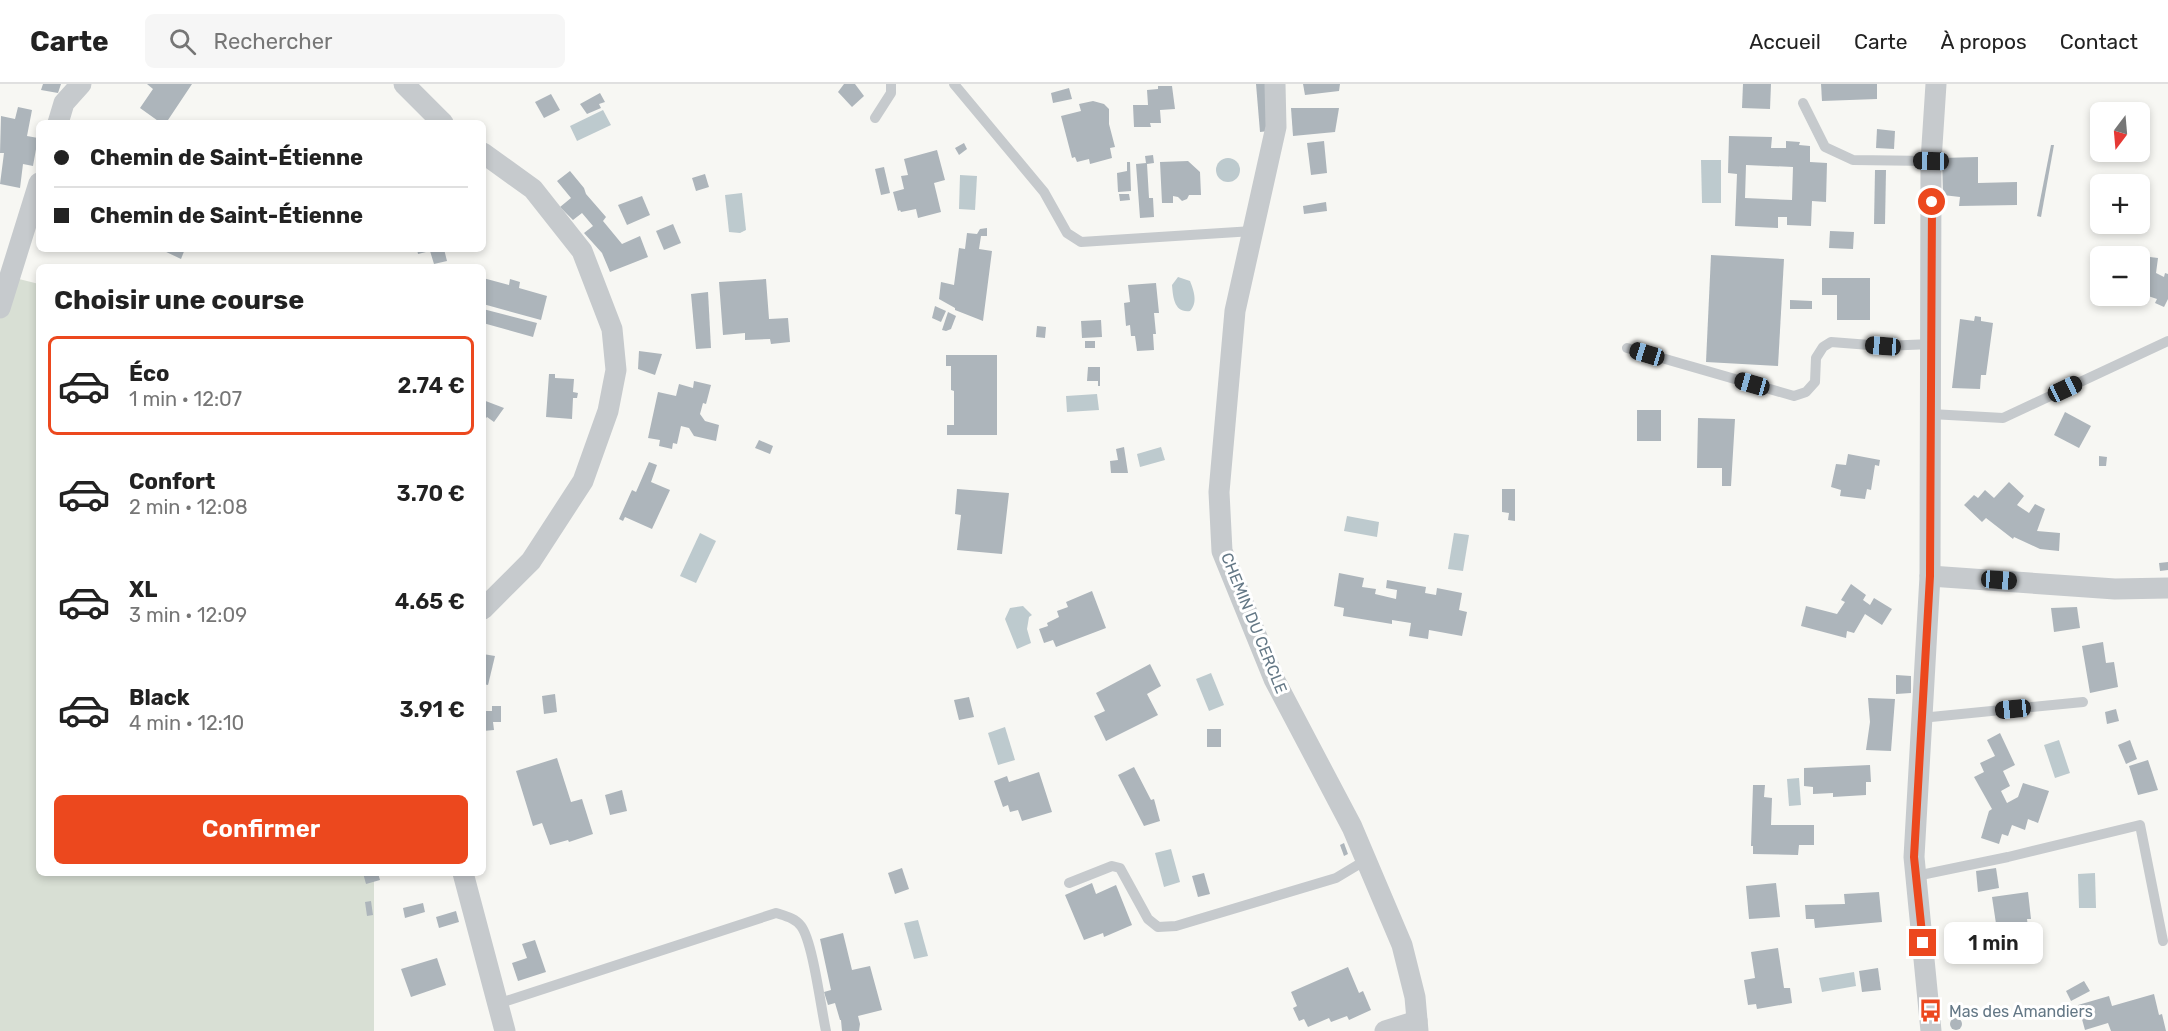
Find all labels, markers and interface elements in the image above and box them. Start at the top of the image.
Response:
search box [145,14,565,68]
text: Carte [30,25,109,58]
icon: search [166,25,199,58]
text: Rechercher [214,28,332,55]
text: Accueil [1749,29,1821,54]
text: Carte [1854,29,1907,54]
text: À propos [1940,29,2027,54]
text: Contact [2060,29,2138,54]
north arrow [2090,102,2150,162]
map controls [2090,102,2150,306]
text: Chemin de Saint-Étienne [90,144,363,171]
car [1913,152,1949,170]
button: + [2090,174,2150,234]
route start [1918,188,1945,215]
text: Chemin de Saint-Étienne [90,202,363,229]
button: − [2090,246,2150,306]
text: Choisir une course [54,284,304,316]
car [1864,336,1902,356]
car [1627,340,1667,368]
icon: car [57,359,111,413]
text: Éco [129,360,169,387]
car [1732,370,1772,398]
text: 2.74 € [398,372,465,399]
car [2045,373,2085,405]
text: 1 min · 12:07 [129,387,242,411]
icon: car [57,467,111,521]
text: Confort [129,468,215,495]
text: 3.70 € [397,480,465,507]
text: 2 min · 12:08 [129,495,248,519]
street label: CHEMIN DU CERCLE [1217,550,1291,696]
car [1980,570,2018,590]
icon: car [57,575,111,629]
text: XL [129,576,157,603]
text: 4.65 € [395,588,465,615]
text: 3 min · 12:09 [129,603,247,627]
icon: car [57,683,111,737]
text: Black [129,684,190,711]
text: 3.91 € [399,696,465,723]
car [1994,698,2032,720]
text: 4 min · 12:10 [129,711,244,735]
button: Confirmer [54,795,468,864]
callout: 1 min [1944,922,2043,964]
route end [1909,929,1936,956]
text: 1 min [1968,931,2019,955]
bus stop icon: Mas des Amandiers [1918,998,1944,1024]
place label: Mas des Amandiers [1949,1002,2093,1021]

